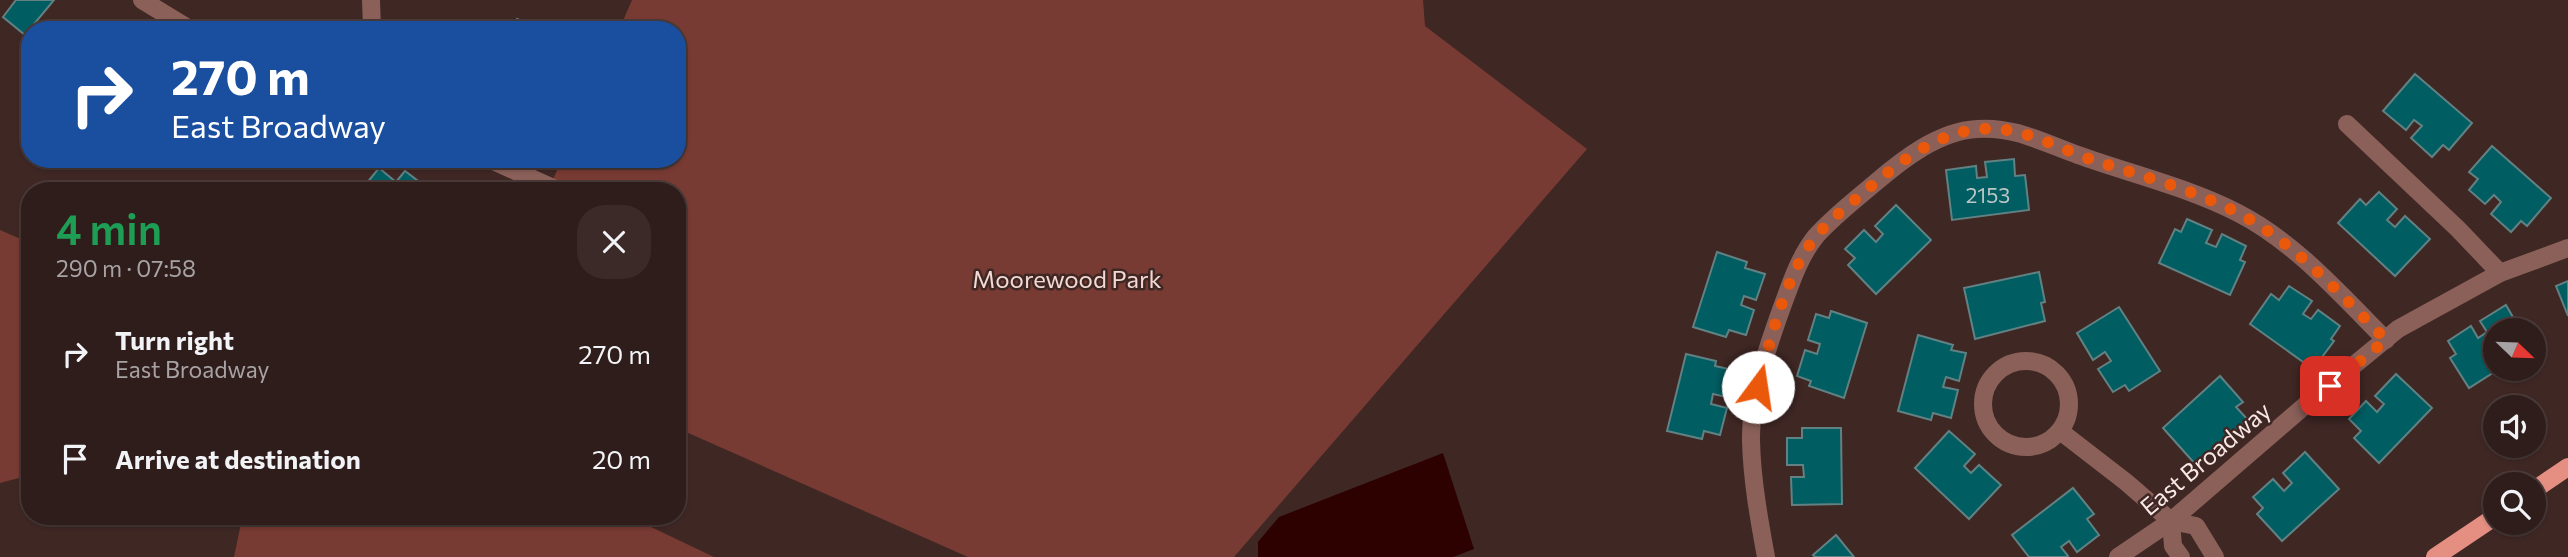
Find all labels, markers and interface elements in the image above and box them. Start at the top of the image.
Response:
text: 270 m [171,45,310,105]
icon: right [56,49,147,140]
text: East Broadway [171,105,386,145]
house number: 2153 [1966,182,2010,207]
text: 4 min [56,202,162,254]
button: close [577,205,651,279]
text: 290 m · 07:58 [56,254,196,282]
park label: Moorewood Park [972,264,1162,293]
north arrow [2483,318,2546,382]
map controls [2483,318,2546,535]
text: Turn right [115,324,234,355]
icon: right [56,335,94,373]
text: 270 m [578,338,651,369]
position arrow [1721,350,1795,424]
text: East Broadway [115,355,269,383]
pin [2300,356,2360,416]
icon: arrive [2311,367,2349,405]
street label: East Broadway [2134,395,2276,521]
button: sound [2483,395,2546,458]
icon: arrive [56,440,94,478]
text: Arrive at destination [115,443,361,474]
text: 20 m [592,443,651,474]
button: search [2483,472,2546,535]

